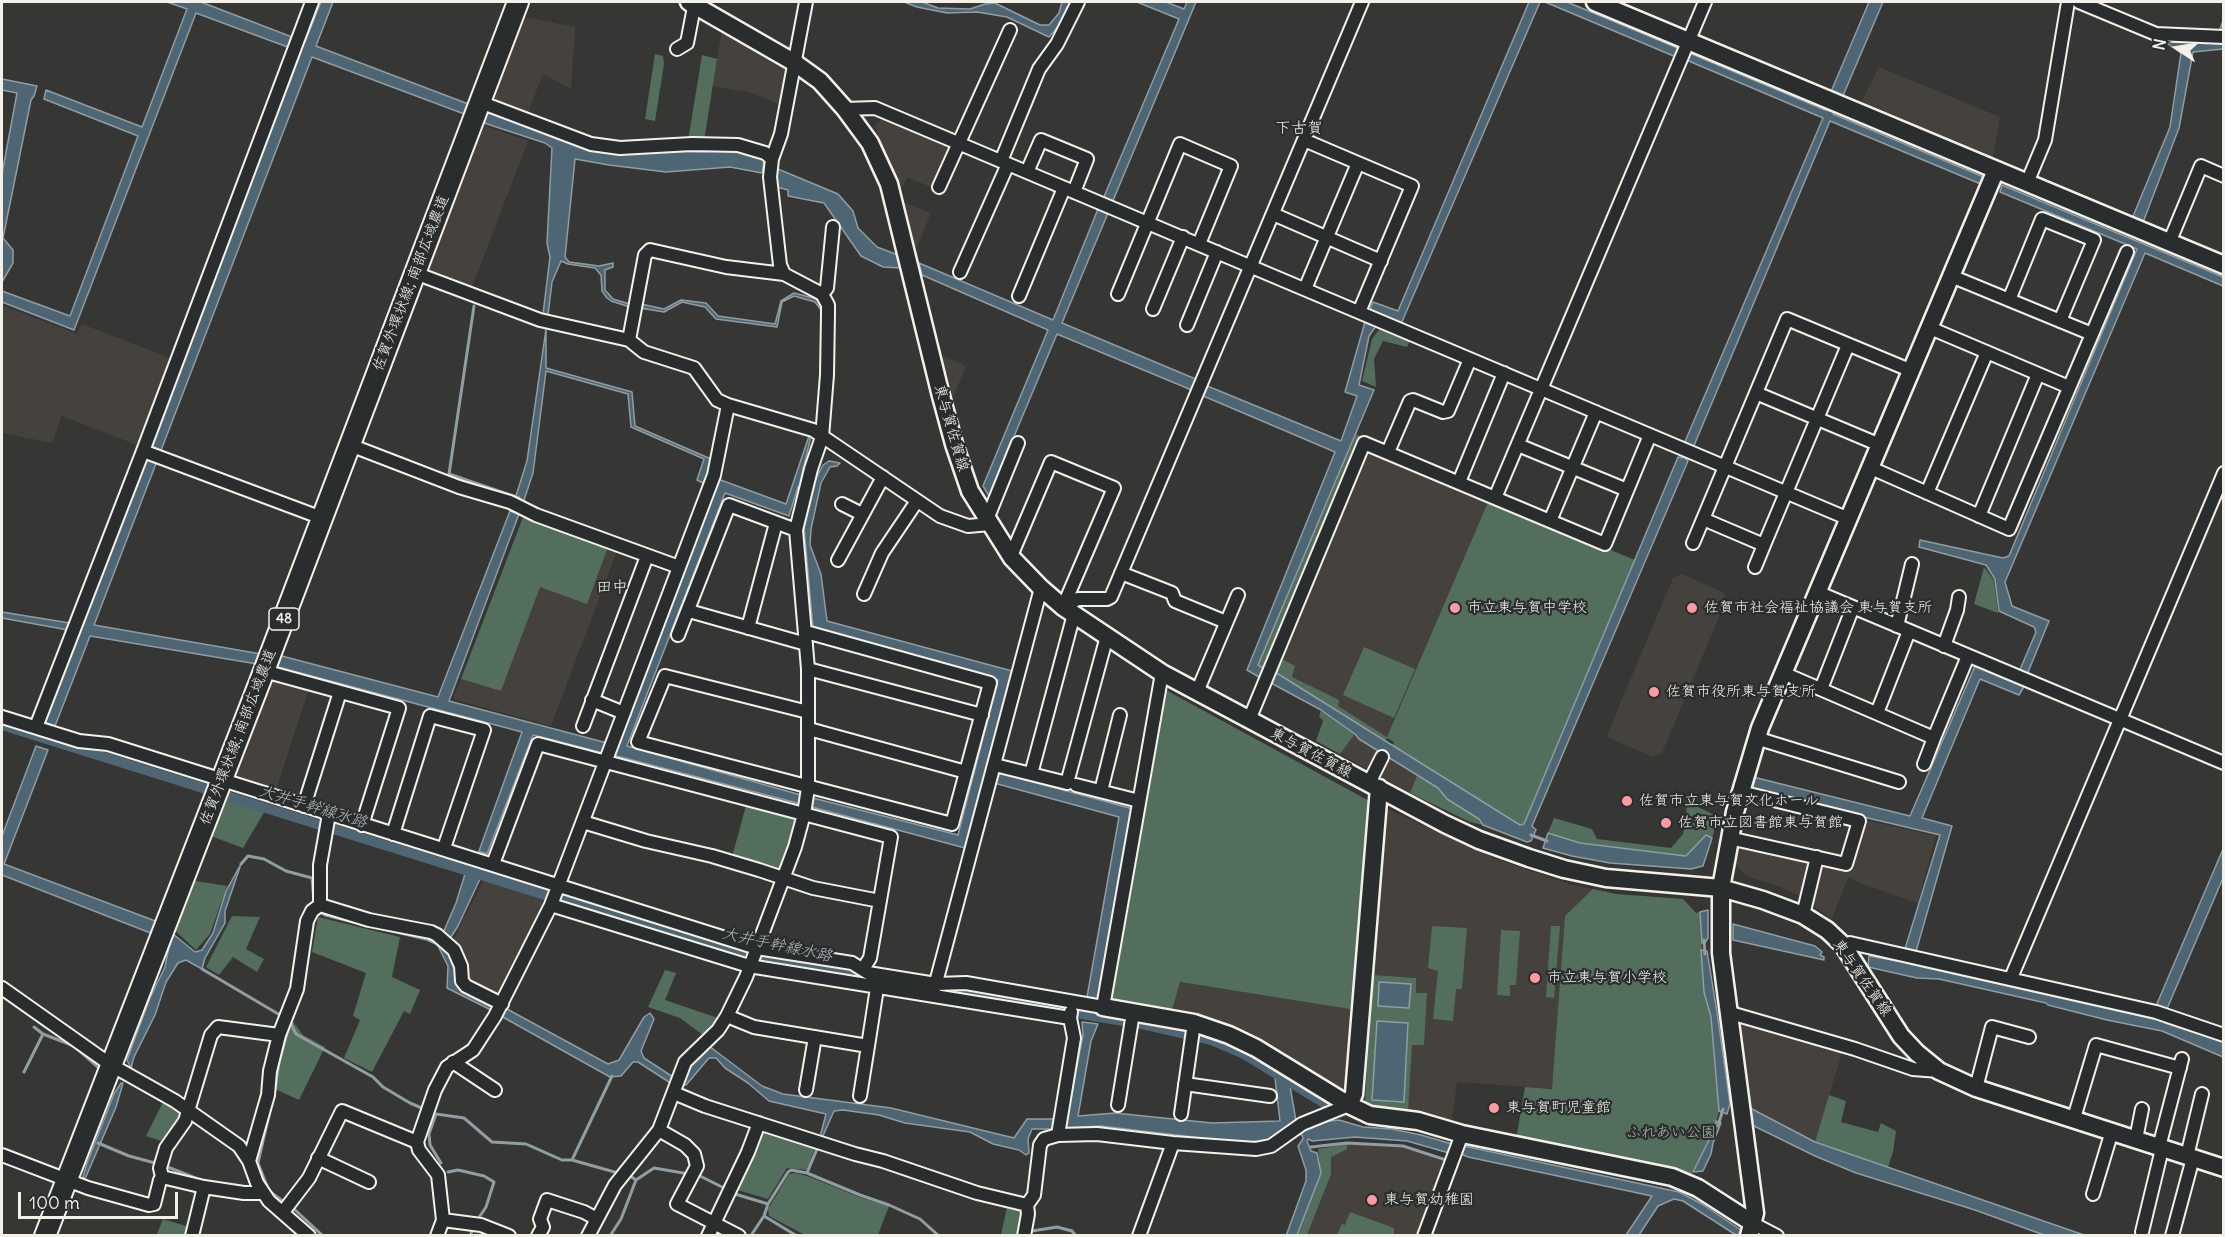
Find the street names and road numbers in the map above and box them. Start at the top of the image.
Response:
street label: 佐賀外環状線; 南部広域農道 [369,192,453,374]
street label: 東与賀佐賀線 [930,382,972,474]
road number: 48 [269,608,299,630]
street label: 佐賀外環状線; 南部広域農道 [196,646,280,828]
street label: 東与賀佐賀線 [1267,724,1355,782]
street label: 東与賀佐賀線 [1829,936,1895,1020]

